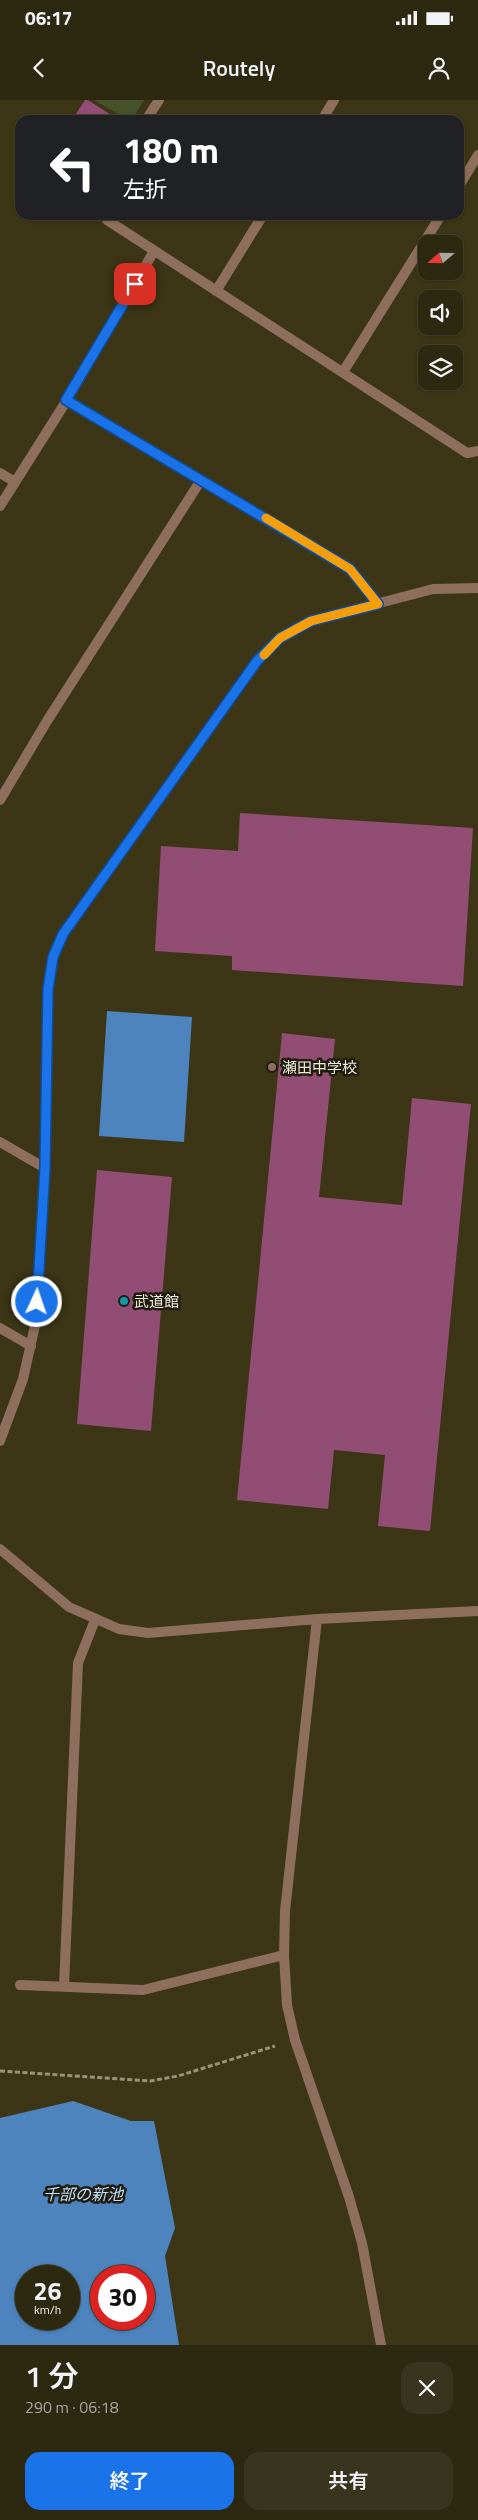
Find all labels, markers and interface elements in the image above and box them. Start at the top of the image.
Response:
text: 06:17 [25,3,72,32]
text: Routely [203,51,275,85]
icon: back [25,54,53,82]
icon: person [425,54,453,82]
text: 180 m [123,123,219,177]
icon: left [40,135,105,200]
text: 左折 [123,172,167,206]
north arrow [418,235,462,280]
map controls [418,235,463,390]
pin [114,263,156,305]
icon: arrive [121,270,149,298]
button: sound [418,290,463,335]
button: layers [418,345,463,390]
place label: 瀬田中学校 [282,1056,357,1079]
marker: 瀬田中学校 [266,1061,278,1073]
position arrow [10,1275,62,1327]
place label: 武道館 [134,1290,179,1313]
marker: 武道館 [118,1295,130,1307]
water label: 千部の新池 [43,2182,125,2206]
speed limit sign: 30 [90,2265,155,2330]
text: 26 [33,2272,62,2310]
text: km/h [34,2300,61,2319]
text: 1 分 [25,2353,78,2399]
button: close [401,2362,453,2414]
text: 290 m · 06:18 [25,2395,119,2419]
button: 終了 [25,2452,234,2510]
button: 共有 [244,2452,453,2510]

